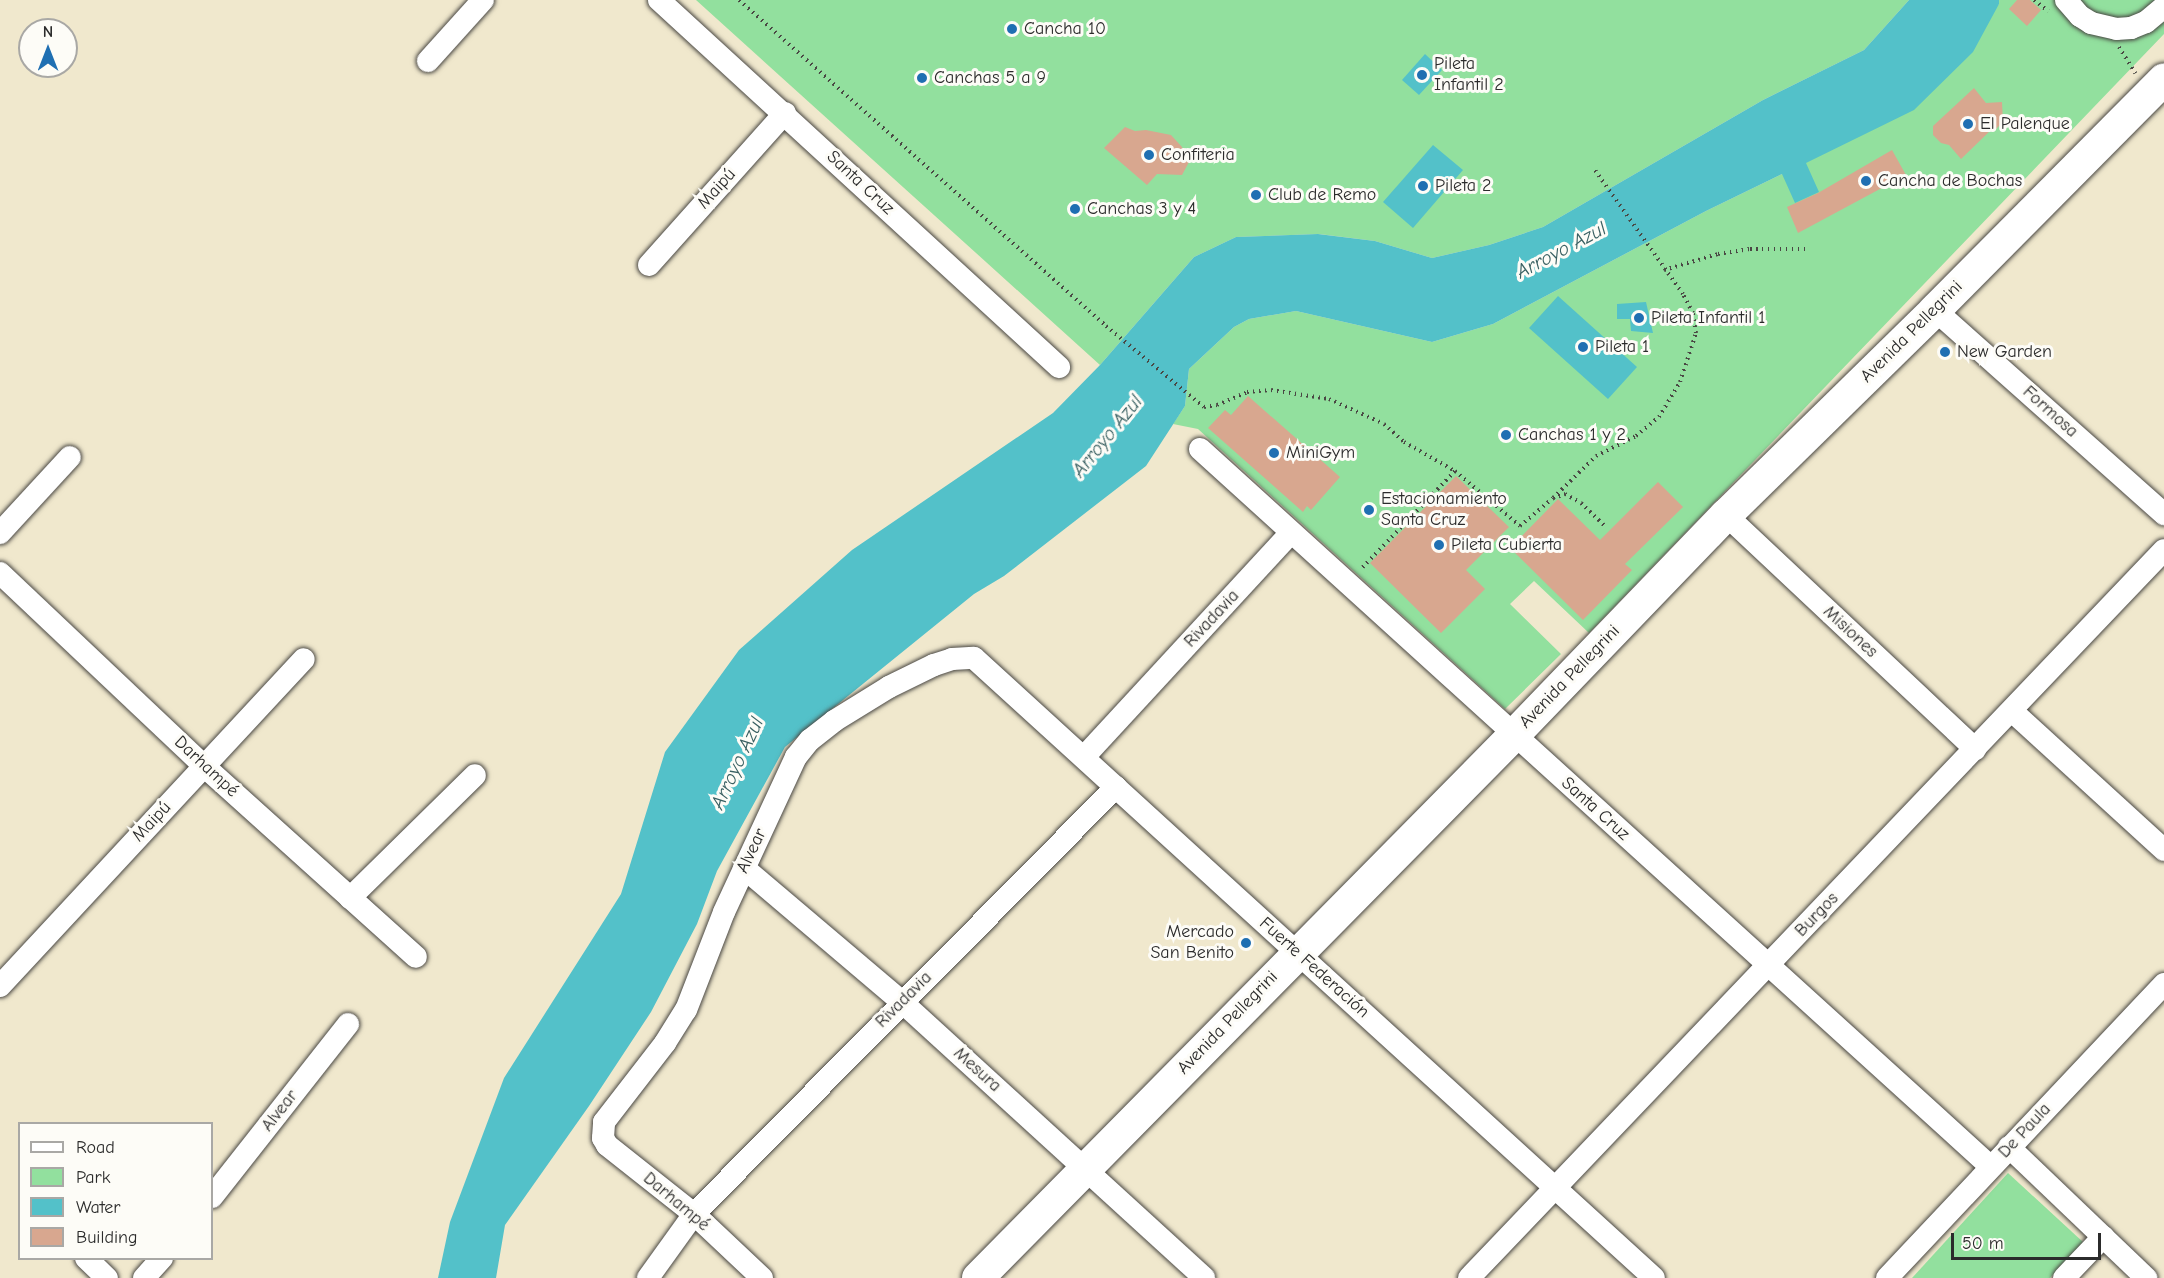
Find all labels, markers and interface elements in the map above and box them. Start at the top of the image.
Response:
north arrow [18,18,78,78]
place label: Cancha 10 [1024,18,1106,40]
marker: Cancha 10 [1005,22,1019,36]
text: N [43,23,53,41]
place label: Pileta Infantil 2 [1434,54,1504,97]
place label: Canchas 5 a 9 [934,67,1046,89]
marker: Pileta Infantil 2 [1415,68,1429,82]
marker: Canchas 5 a 9 [915,71,929,85]
place label: El Palenque [1980,113,2070,135]
marker: El Palenque [1961,117,1975,131]
place label: Confiteria [1161,144,1235,166]
street label: Santa Cruz [822,146,898,220]
marker: Confiteria [1142,148,1156,162]
street label: Maipú [693,164,741,214]
place label: Cancha de Bochas [1878,170,2022,192]
marker: Cancha de Bochas [1859,174,1873,188]
place label: Pileta 2 [1435,175,1491,197]
marker: Pileta 2 [1416,179,1430,193]
place label: Club de Remo [1268,184,1376,206]
marker: Club de Remo [1249,188,1263,202]
place label: Canchas 3 y 4 [1087,198,1196,220]
marker: Canchas 3 y 4 [1068,202,1082,216]
water label: Arroyo Azul [1512,216,1610,284]
street label: Avenida Pellegrini [1856,276,1968,388]
place label: Pileta Infantil 1 [1651,307,1765,329]
marker: Pileta Infantil 1 [1632,311,1646,325]
place label: Pileta 1 [1595,336,1649,358]
marker: Pileta 1 [1576,340,1590,354]
place label: New Garden [1957,341,2052,363]
marker: New Garden [1938,345,1952,359]
street label: Formosa [2018,382,2082,442]
water label: Arroyo Azul [1067,390,1147,482]
place label: Canchas 1 y 2 [1518,424,1626,446]
marker: Canchas 1 y 2 [1499,428,1513,442]
place label: MiniGym [1286,442,1355,464]
marker: MiniGym [1267,446,1281,460]
place label: Estacionamiento Santa Cruz [1381,489,1507,532]
marker: Estacionamiento Santa Cruz [1362,503,1376,517]
place label: Pileta Cubierta [1451,534,1562,556]
marker: Pileta Cubierta [1432,538,1446,552]
street label: Rivadavia [1180,586,1244,652]
street label: Misiones [1818,601,1882,663]
street label: Avenida Pellegrini [1515,621,1625,733]
water label: Arroyo Azul [705,713,769,813]
street label: Darhampé [169,732,243,802]
street label: Santa Cruz [1556,773,1634,845]
street label: Maipú [128,797,176,847]
street label: Alvear [732,825,772,877]
street label: Burgos [1791,888,1843,942]
street label: Fuerte Federación [1255,913,1373,1023]
place label: Mercado San Benito [1150,922,1234,964]
marker: Mercado San Benito [1239,936,1253,950]
street label: Rivadavia [871,967,937,1033]
street label: Avenida Pellegrini [1173,967,1283,1079]
street label: Mesura [949,1043,1005,1097]
street label: Alvear [257,1086,303,1136]
street label: De Paula [1994,1099,2056,1163]
legend [18,1122,213,1260]
text: Road [76,1137,115,1158]
text: Park [76,1167,110,1188]
street label: Darhampé [638,1168,714,1236]
text: Water [76,1197,120,1218]
scale bar [1954,1221,2104,1259]
text: Building [76,1227,138,1248]
text: 50 m [1962,1233,2004,1254]

